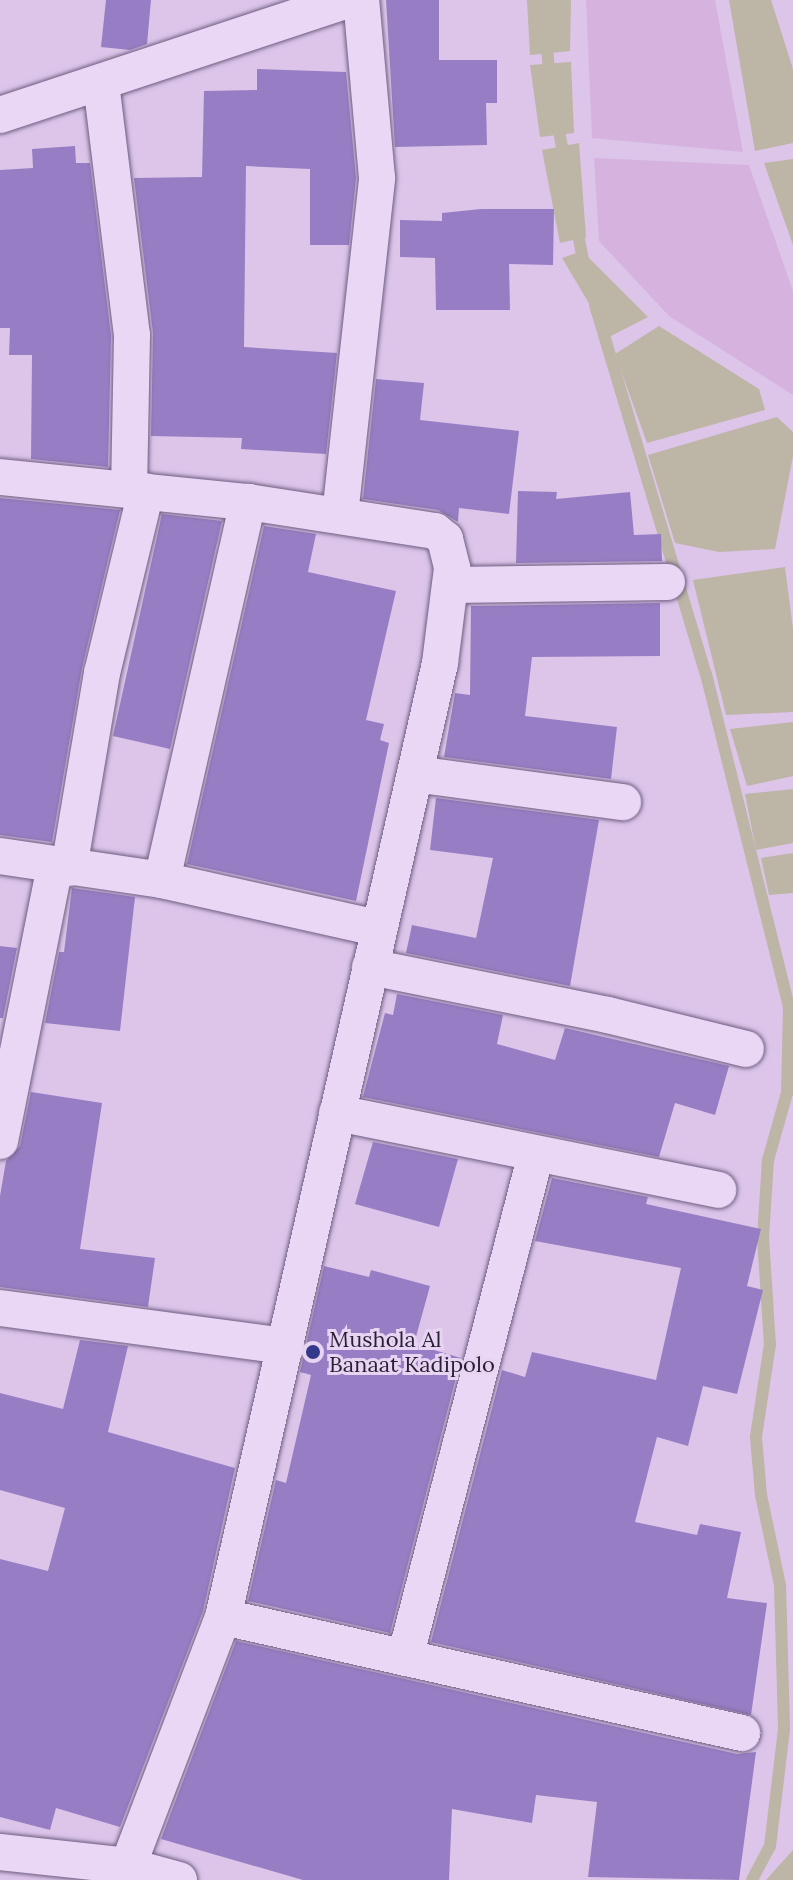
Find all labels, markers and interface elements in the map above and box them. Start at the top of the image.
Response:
place label: Mushola Al Banaat Kadipolo [329,1326,495,1378]
marker: Mushola Al Banaat Kadipolo [304,1343,322,1361]

